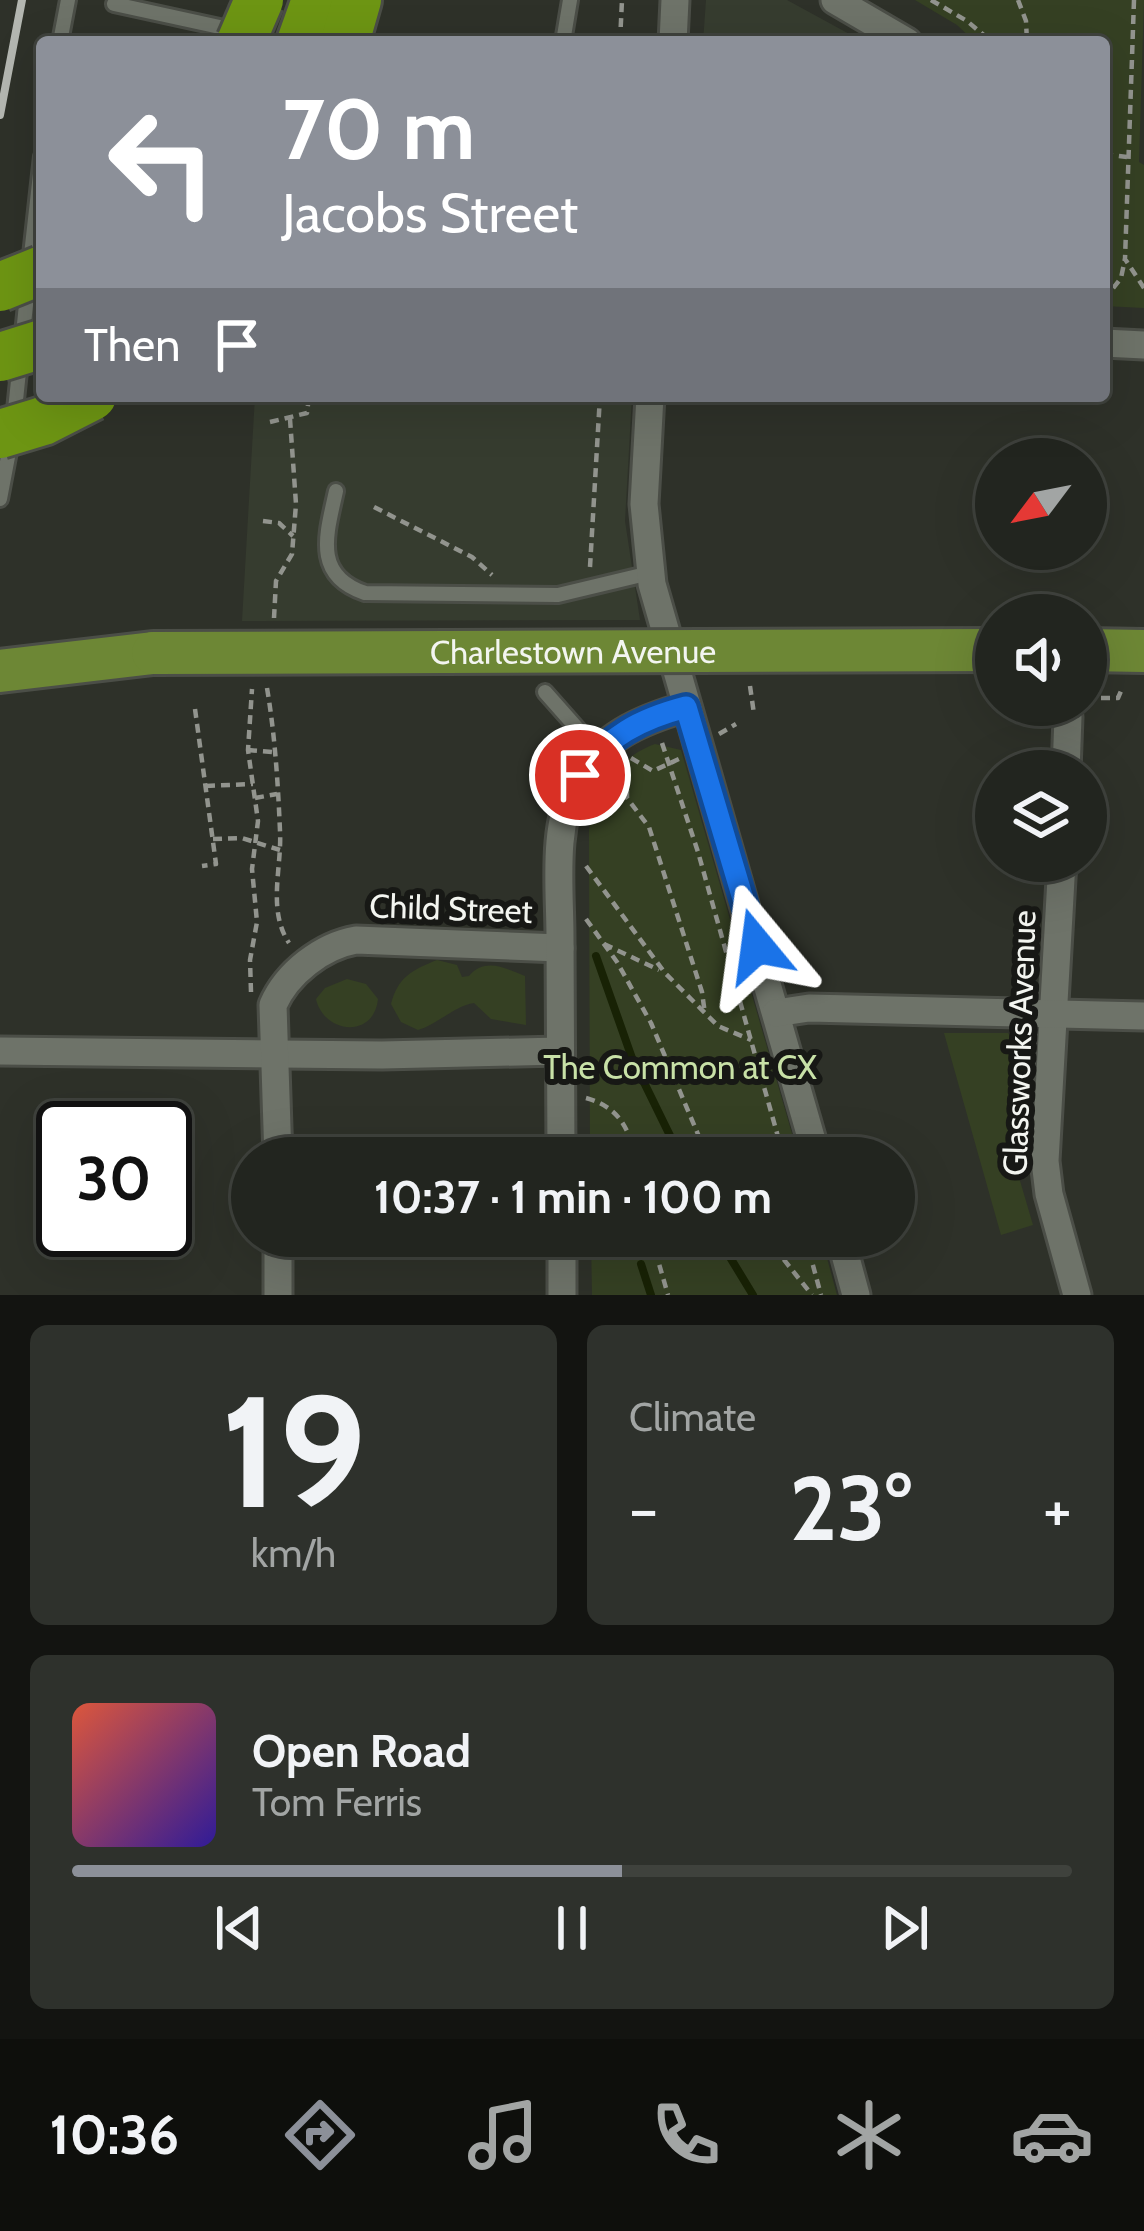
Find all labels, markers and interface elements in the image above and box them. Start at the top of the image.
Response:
text: 70 m [282,78,475,180]
icon: left [84,84,240,240]
text: Jacobs Street [282,180,578,246]
icon: arrive [204,312,270,378]
text: Then [84,318,180,372]
north arrow [975,438,1107,570]
map controls [975,438,1107,882]
button: sound [975,594,1107,726]
street label: Charlestown Avenue [430,631,716,672]
pin [529,724,631,826]
icon: arrive [547,742,613,808]
button: layers [975,750,1107,882]
position arrow [694,883,820,1009]
street label: Child Street [369,885,533,931]
street label: Glassworks Avenue [994,909,1044,1177]
park label: The Common at CX [543,1047,817,1087]
speed limit sign: 30 [36,1101,192,1257]
text: 10:37 · 1 min · 100 m [374,1170,772,1224]
text: 19 [221,1356,366,1546]
text: Climate [629,1393,756,1441]
text: 23° [789,1453,912,1563]
text: − [629,1468,658,1549]
text: + [1043,1468,1072,1549]
text: km/h [251,1529,336,1577]
text: Open Road [252,1724,471,1778]
text: Tom Ferris [252,1778,422,1826]
icon: previous [206,1895,272,1961]
icon: pause [539,1895,605,1961]
icon: next [872,1895,938,1961]
icon: directions [278,2093,362,2177]
icon: music [461,2093,545,2177]
icon: phone [644,2093,728,2177]
icon: climate [827,2093,911,2177]
icon: car [1010,2093,1094,2177]
text: 10:36 [50,2102,179,2168]

